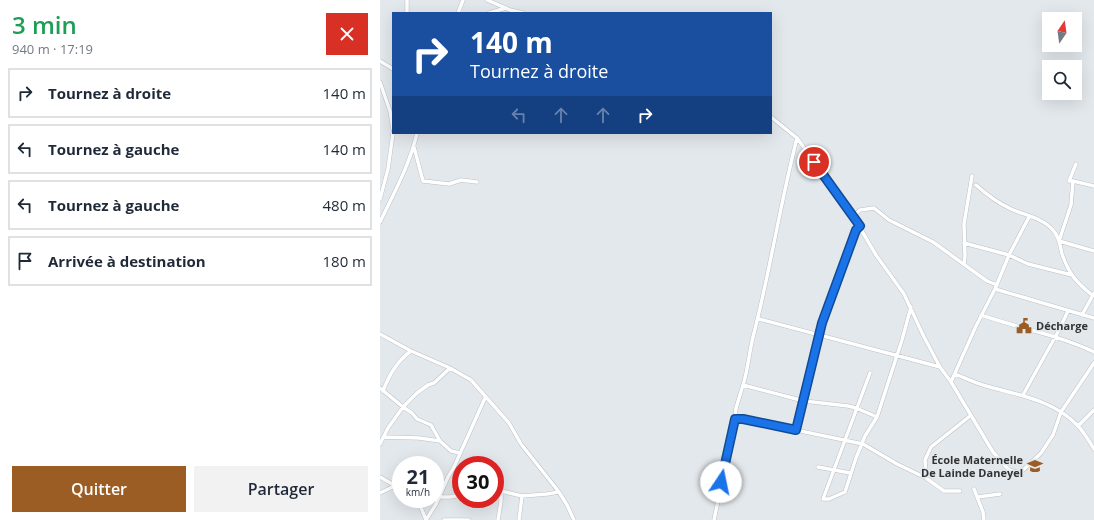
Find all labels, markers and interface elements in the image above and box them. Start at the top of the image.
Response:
text: 3 min [12,8,77,41]
north arrow [1042,12,1082,52]
map controls [1042,12,1082,100]
button: close [326,13,368,55]
text: 140 m [470,23,553,61]
icon: right [404,28,456,80]
text: 940 m · 17:19 [12,40,93,58]
text: Tournez à droite [470,59,608,83]
button: search [1042,60,1082,100]
icon: right [14,82,36,104]
text: Tournez à droite [48,83,171,103]
text: 140 m [322,83,366,103]
icon: left [508,104,530,126]
icon: ahead [550,104,572,126]
icon: ahead [592,104,614,126]
icon: right [634,104,656,126]
icon: left [14,138,36,160]
text: Tournez à gauche [48,139,179,159]
text: 140 m [322,139,366,159]
pin [797,145,831,179]
icon: arrive [803,151,825,173]
icon: left [14,194,36,216]
text: Tournez à gauche [48,195,179,215]
text: 480 m [322,195,366,215]
icon: arrive [14,250,36,272]
text: Arrivée à destination [48,251,206,271]
text: 180 m [322,251,366,271]
public building icon: Décharge [1015,317,1033,335]
place label: Décharge [1036,318,1088,333]
place label: École Maternelle De Lainde Daneyel [921,452,1023,480]
speed limit sign: 30 [452,456,504,508]
school or university icon: École Maternelle De Lainde Daneyel [1026,457,1044,475]
position arrow [700,461,742,503]
text: 21 [407,463,429,490]
button: Quitter [12,466,186,512]
button: Partager [194,466,368,512]
text: km/h [406,485,430,499]

